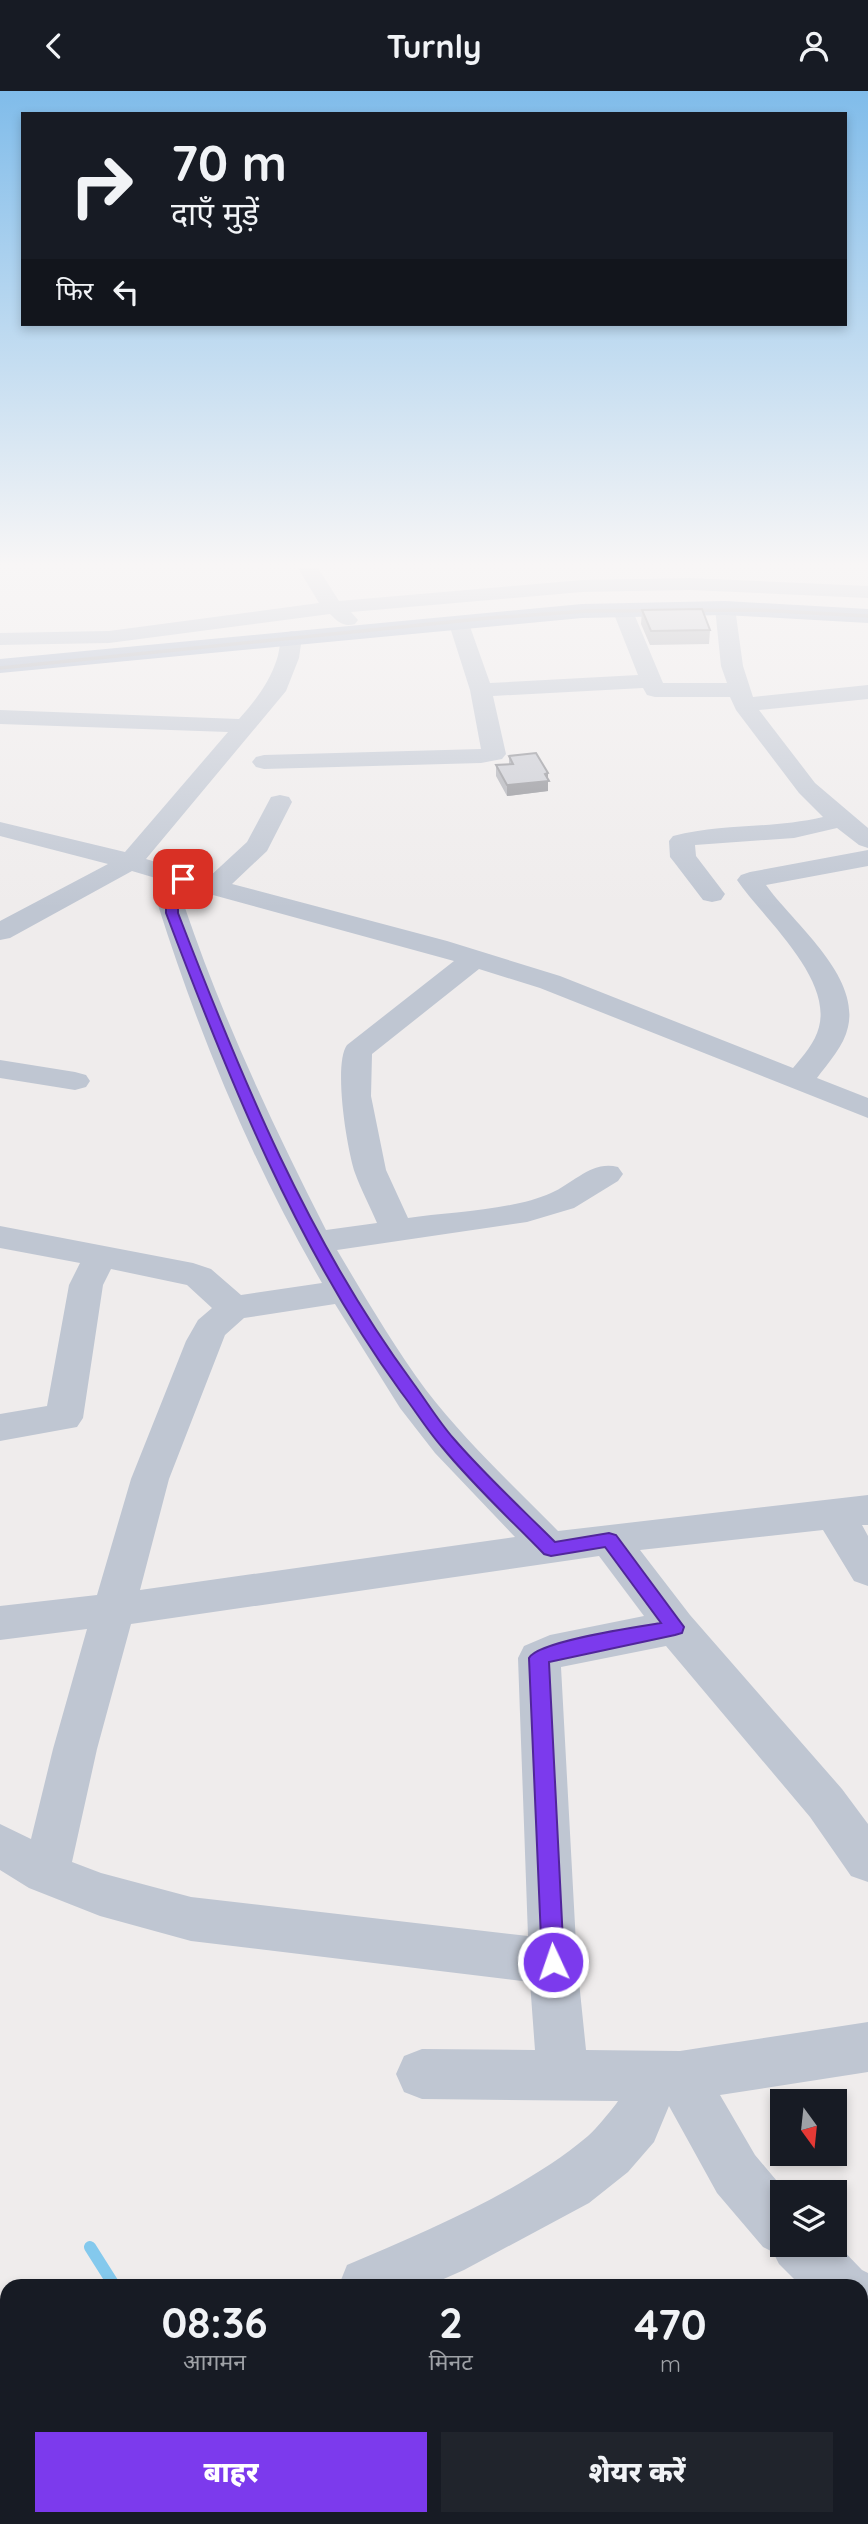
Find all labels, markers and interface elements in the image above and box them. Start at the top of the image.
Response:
text: Turnly [387,26,481,66]
icon: back [35,27,73,65]
icon: person [795,27,833,65]
text: 70 m [171,132,287,193]
icon: right [56,140,147,231]
text: दाएँ मुड़ें [171,193,259,233]
icon: left [107,273,145,311]
text: फिर [56,274,93,307]
pin [153,849,213,909]
icon: arrive [164,860,202,898]
position arrow [516,1925,590,1999]
north arrow [770,2089,847,2167]
map controls [770,2089,847,2257]
button: layers [770,2180,847,2257]
text: 08:36 [161,2296,267,2349]
text: 2 [439,2296,463,2349]
text: 470 [634,2298,707,2351]
text: आगमन [183,2347,246,2376]
text: मिनट [429,2347,473,2376]
text: m [660,2349,681,2378]
button: बाहर [35,2432,427,2512]
button: शेयर करें [441,2432,833,2512]

